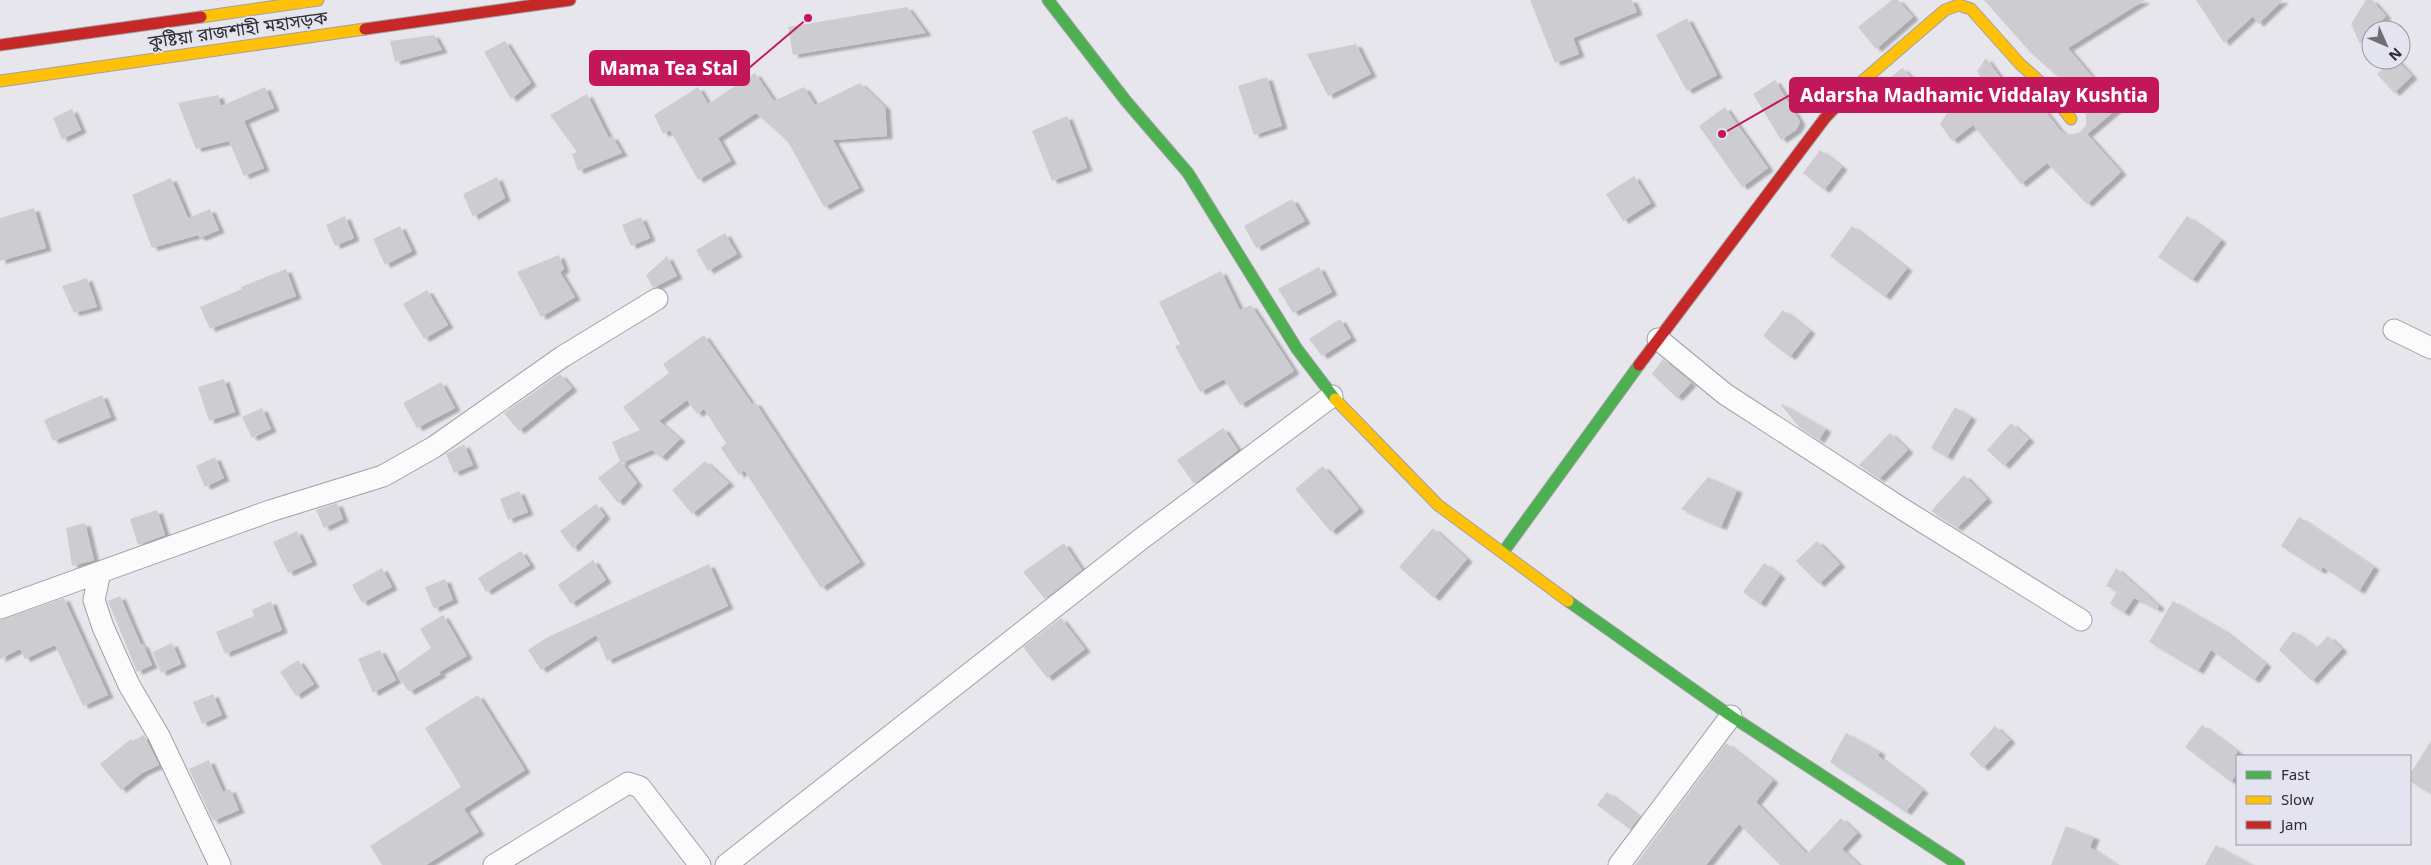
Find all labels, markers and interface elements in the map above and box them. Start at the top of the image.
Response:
street label: কুষ্টিয়া রাজশাহী মহাসড়ক [146,6,330,56]
north arrow [2361,20,2411,70]
text: N [2383,42,2405,64]
callout: Mama Tea Stal [590,51,749,85]
text: Mama Tea Stal [600,58,738,83]
callout: Adarsha Madhamic Viddalay Kushtia [1790,78,2158,112]
text: Adarsha Madhamic Viddalay Kushtia [1800,85,2148,110]
legend [2236,755,2411,845]
text: Fast [2281,766,2310,786]
text: Slow [2281,791,2314,811]
text: Jam [2279,816,2308,836]

